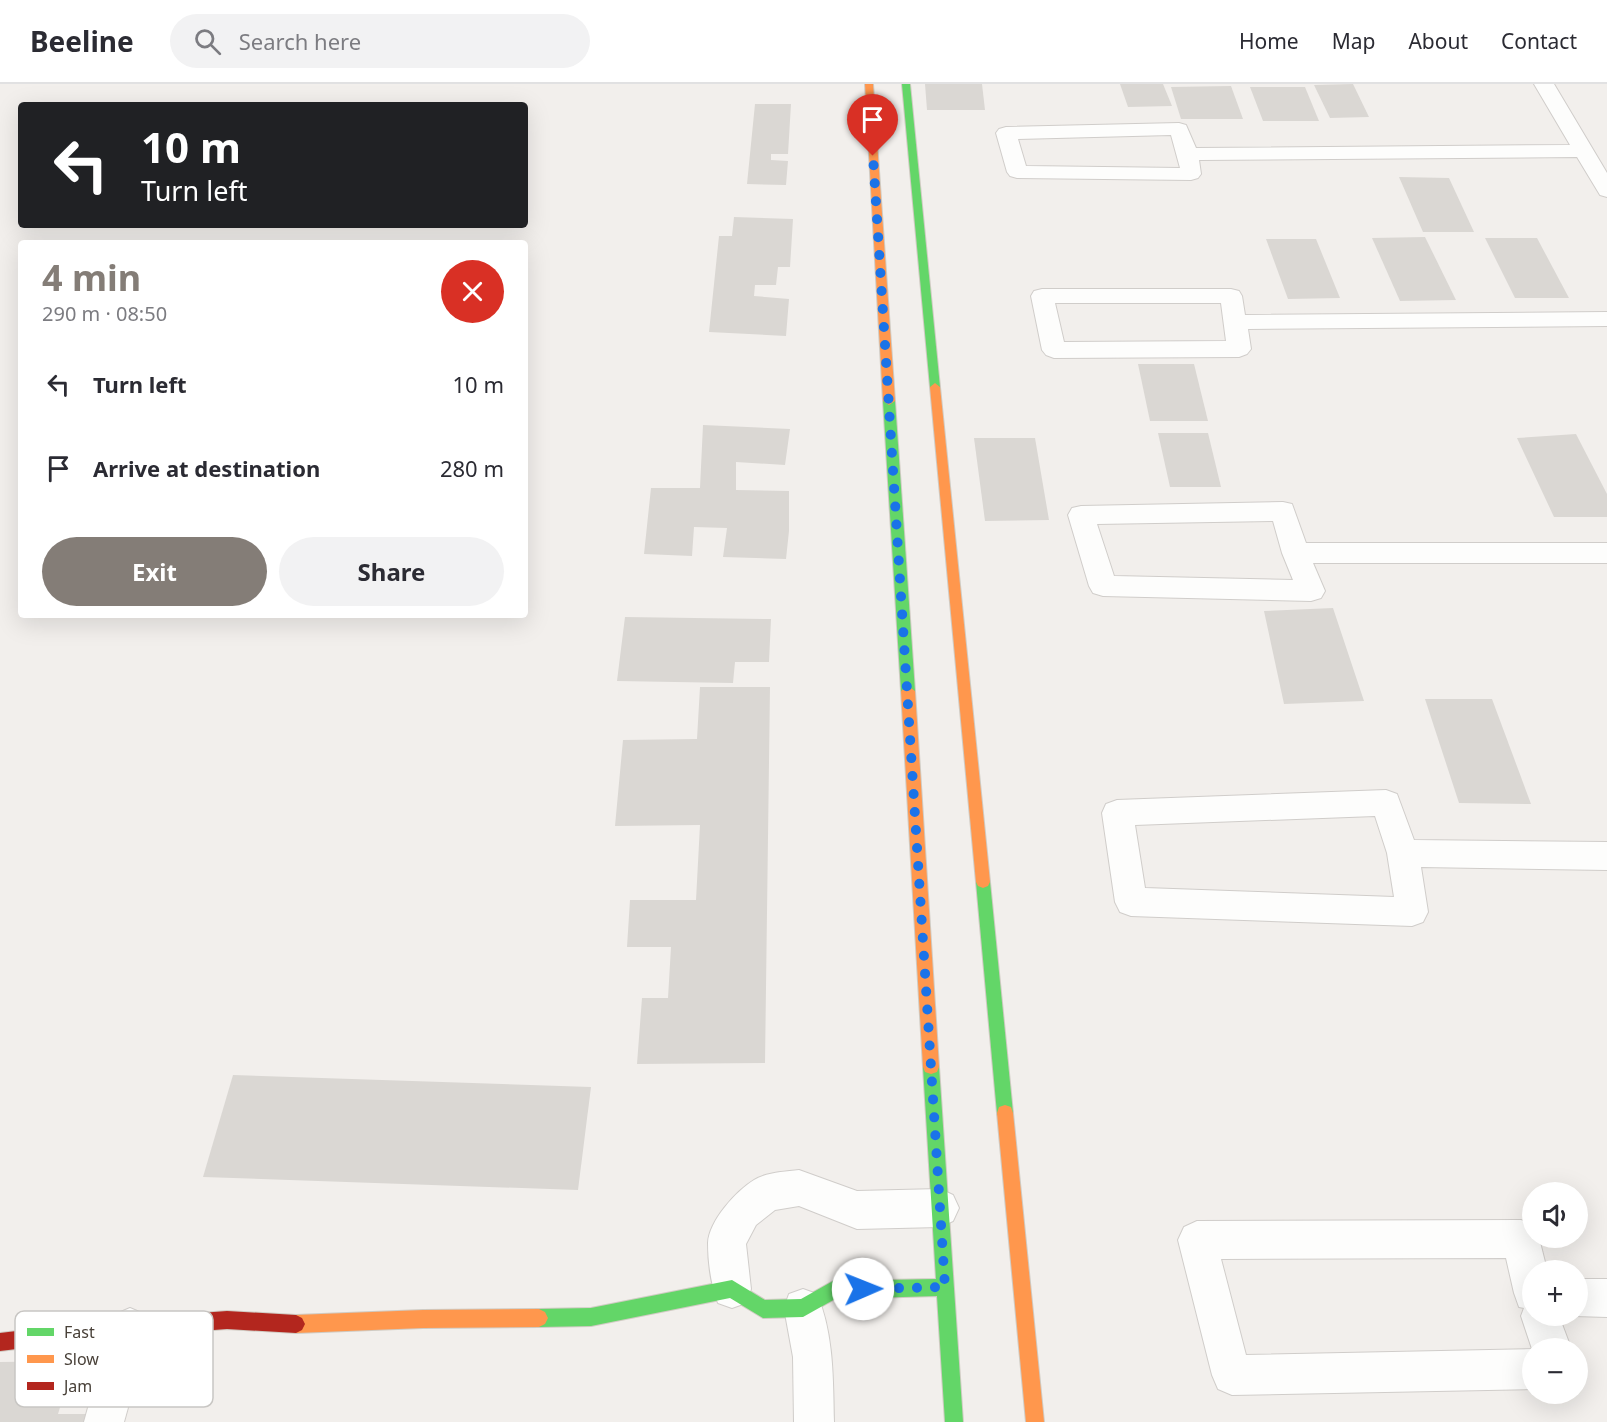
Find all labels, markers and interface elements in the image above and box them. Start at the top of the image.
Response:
search box [170,14,590,68]
text: Beeline [30,22,134,60]
icon: search [191,25,224,58]
text: Search here [239,26,361,56]
text: Home [1239,27,1299,55]
text: Map [1332,27,1375,55]
text: About [1408,27,1468,55]
text: Contact [1501,27,1577,55]
pin [847,94,898,156]
icon: arrive [856,103,889,136]
text: 10 m [141,118,241,175]
icon: left [42,126,120,204]
text: Turn left [141,172,247,209]
text: 4 min [42,253,141,302]
button: close [441,260,504,323]
text: 290 m · 08:50 [42,300,167,327]
icon: left [42,368,75,401]
text: Turn left [93,369,187,399]
text: 10 m [453,369,504,399]
icon: arrive [42,452,75,485]
text: Arrive at destination [93,453,320,483]
text: 280 m [440,453,504,483]
button: Exit [42,537,267,606]
button: Share [279,537,504,606]
map controls [1522,1182,1588,1404]
button: sound [1522,1182,1588,1248]
position arrow [831,1257,895,1321]
button: + [1522,1260,1588,1326]
legend [15,1311,213,1407]
text: Fast [64,1321,95,1343]
button: − [1522,1338,1588,1404]
text: Slow [64,1348,99,1370]
text: Jam [62,1375,92,1397]

